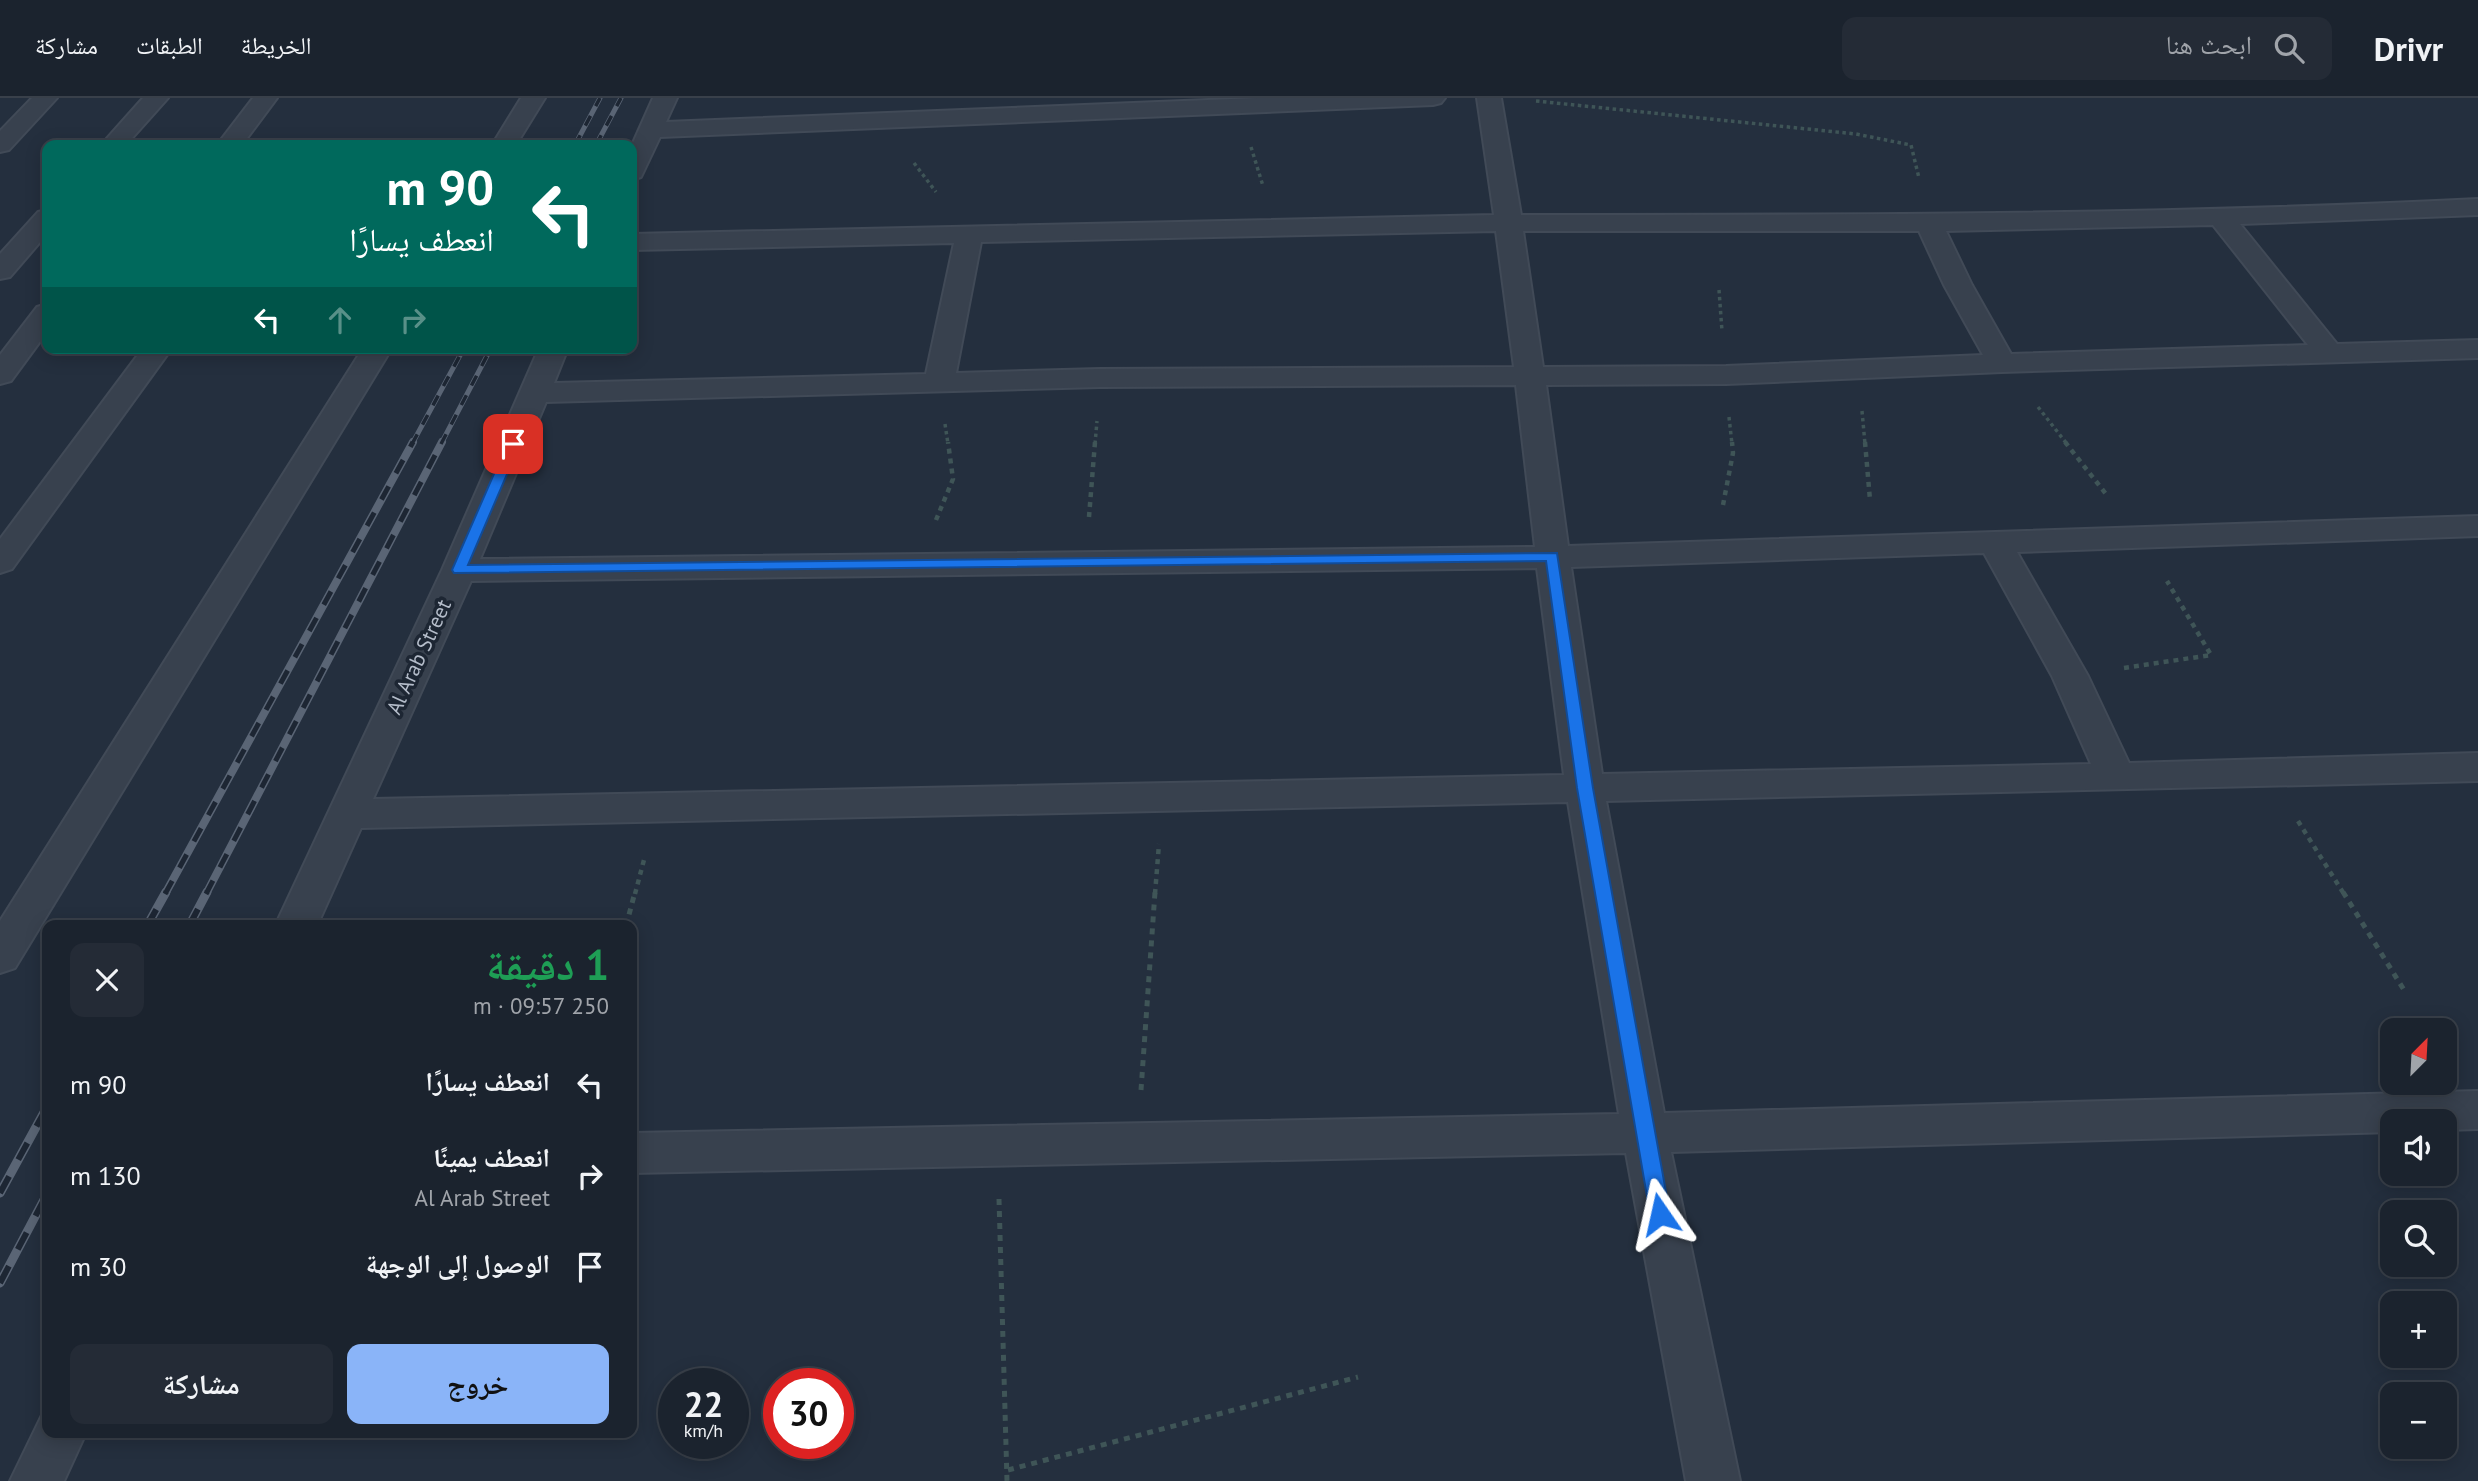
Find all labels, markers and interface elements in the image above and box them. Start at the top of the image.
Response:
search box [1842,17,2332,80]
text: Drivr [2374,27,2443,70]
text: ابحث هنا [2166,28,2252,61]
icon: search [2270,29,2308,67]
text: مشاركة [35,30,98,61]
text: الطبقات [136,30,203,61]
text: الخريطة [241,30,311,61]
text: 90 m [387,155,494,219]
icon: left [518,168,609,259]
text: انعطف يسارًا [349,218,494,260]
icon: left [248,301,286,339]
icon: ahead [321,301,359,339]
icon: right [394,301,432,339]
pin [483,414,543,474]
icon: arrive [494,425,532,463]
street label: Al Arab Street [380,595,457,719]
text: 1 دقيقة [486,937,609,992]
button: close [70,943,144,1017]
text: 250 m · 09:57 [473,991,609,1020]
north arrow [2380,1018,2457,1096]
map controls [2380,1018,2457,1459]
text: انعطف يسارًا [426,1065,550,1098]
icon: left [571,1066,609,1104]
text: 90 m [70,1068,126,1101]
button: sound [2380,1109,2457,1186]
text: انعطف يمينًا [433,1141,550,1174]
icon: right [571,1157,609,1195]
text: 130 m [70,1159,141,1192]
position arrow [1623,1177,1697,1251]
text: Al Arab Street [414,1183,550,1212]
button: search [2380,1200,2457,1277]
text: الوصول إلى الوجهة [366,1247,550,1280]
icon: arrive [571,1248,609,1286]
text: 30 m [70,1250,126,1283]
button: + [2380,1291,2457,1368]
button: مشاركة [70,1344,333,1424]
button: خروج [347,1344,609,1424]
speed limit sign: 30 [763,1368,854,1459]
text: 22 [684,1381,723,1427]
button: − [2380,1382,2457,1459]
text: km/h [684,1419,723,1442]

